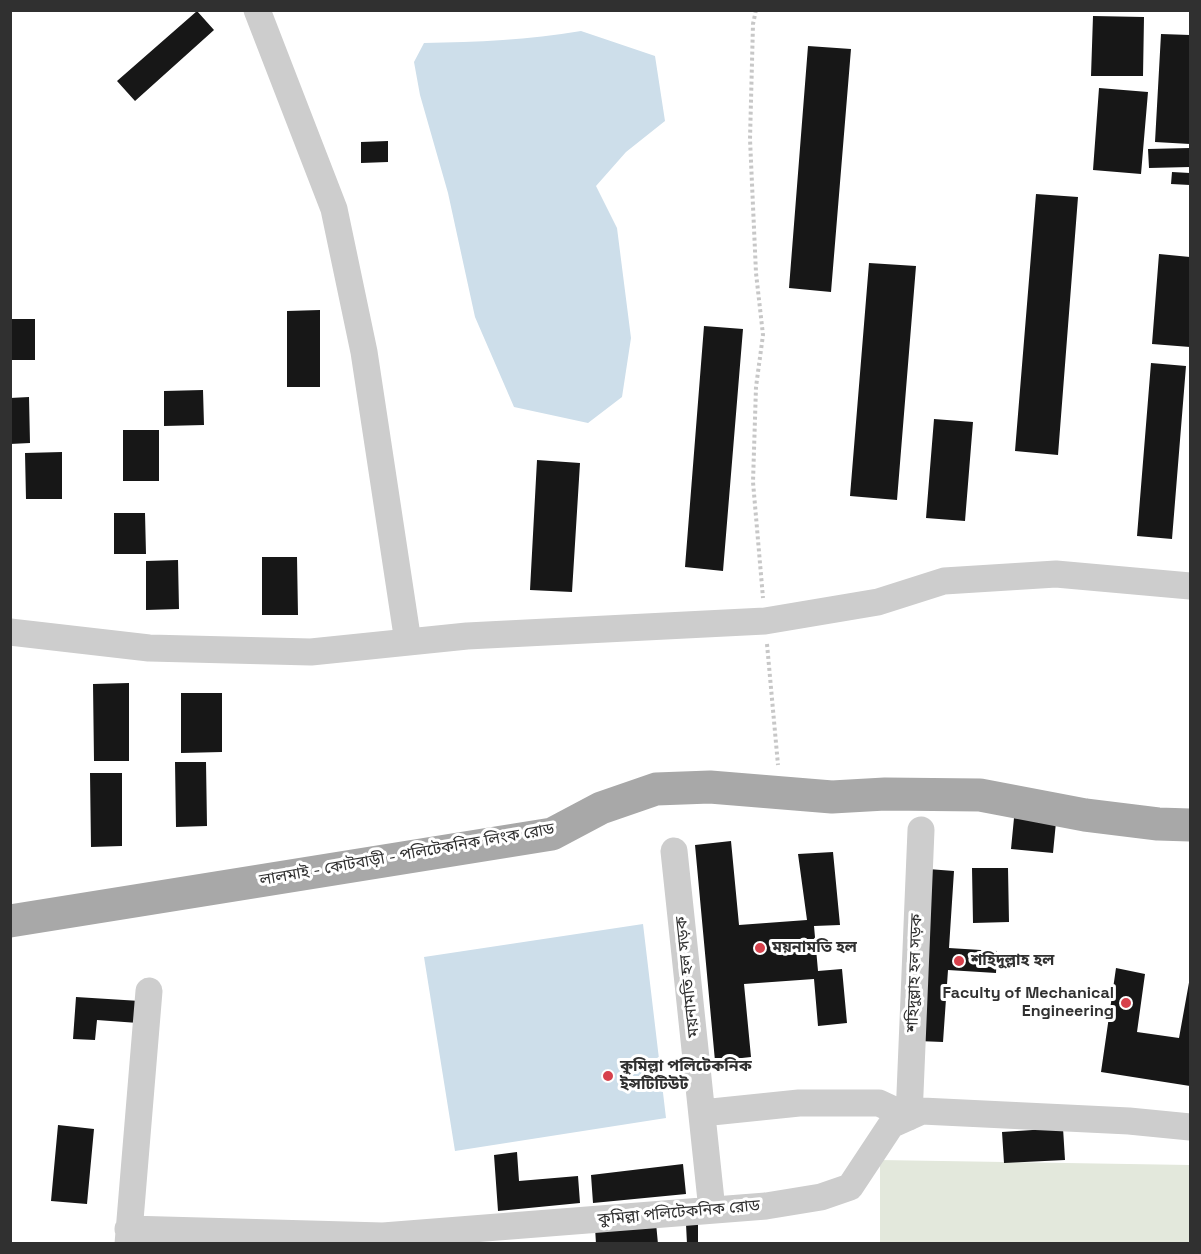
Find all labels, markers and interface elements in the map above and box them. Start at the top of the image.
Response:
street label: লালমাই - কোটবাড়ী - পলিটেকনিক লিংক রোড [258,820,556,890]
street label: শহিদুল্লাহ হল সড়ক [903,913,927,1033]
street label: ময়নামতি হল সড়ক [672,915,704,1039]
place label: ময়নামতি হল [772,938,857,958]
marker: ময়নামতি হল [753,941,767,955]
place label: শহিদুল্লাহ হল [971,951,1054,971]
marker: শহিদুল্লাহ হল [952,954,966,968]
place label: Faculty of Mechanical Engineering [942,984,1114,1022]
marker: Faculty of Mechanical Engineering [1119,996,1133,1010]
place label: কুমিল্লা পলিটেকনিক ইন্সটিটিউট [620,1057,752,1095]
marker: কুমিল্লা পলিটেকনিক ইন্সটিটিউট [601,1069,615,1083]
street label: কুমিল্লা পলিটেকনিক রোড [597,1196,761,1230]

